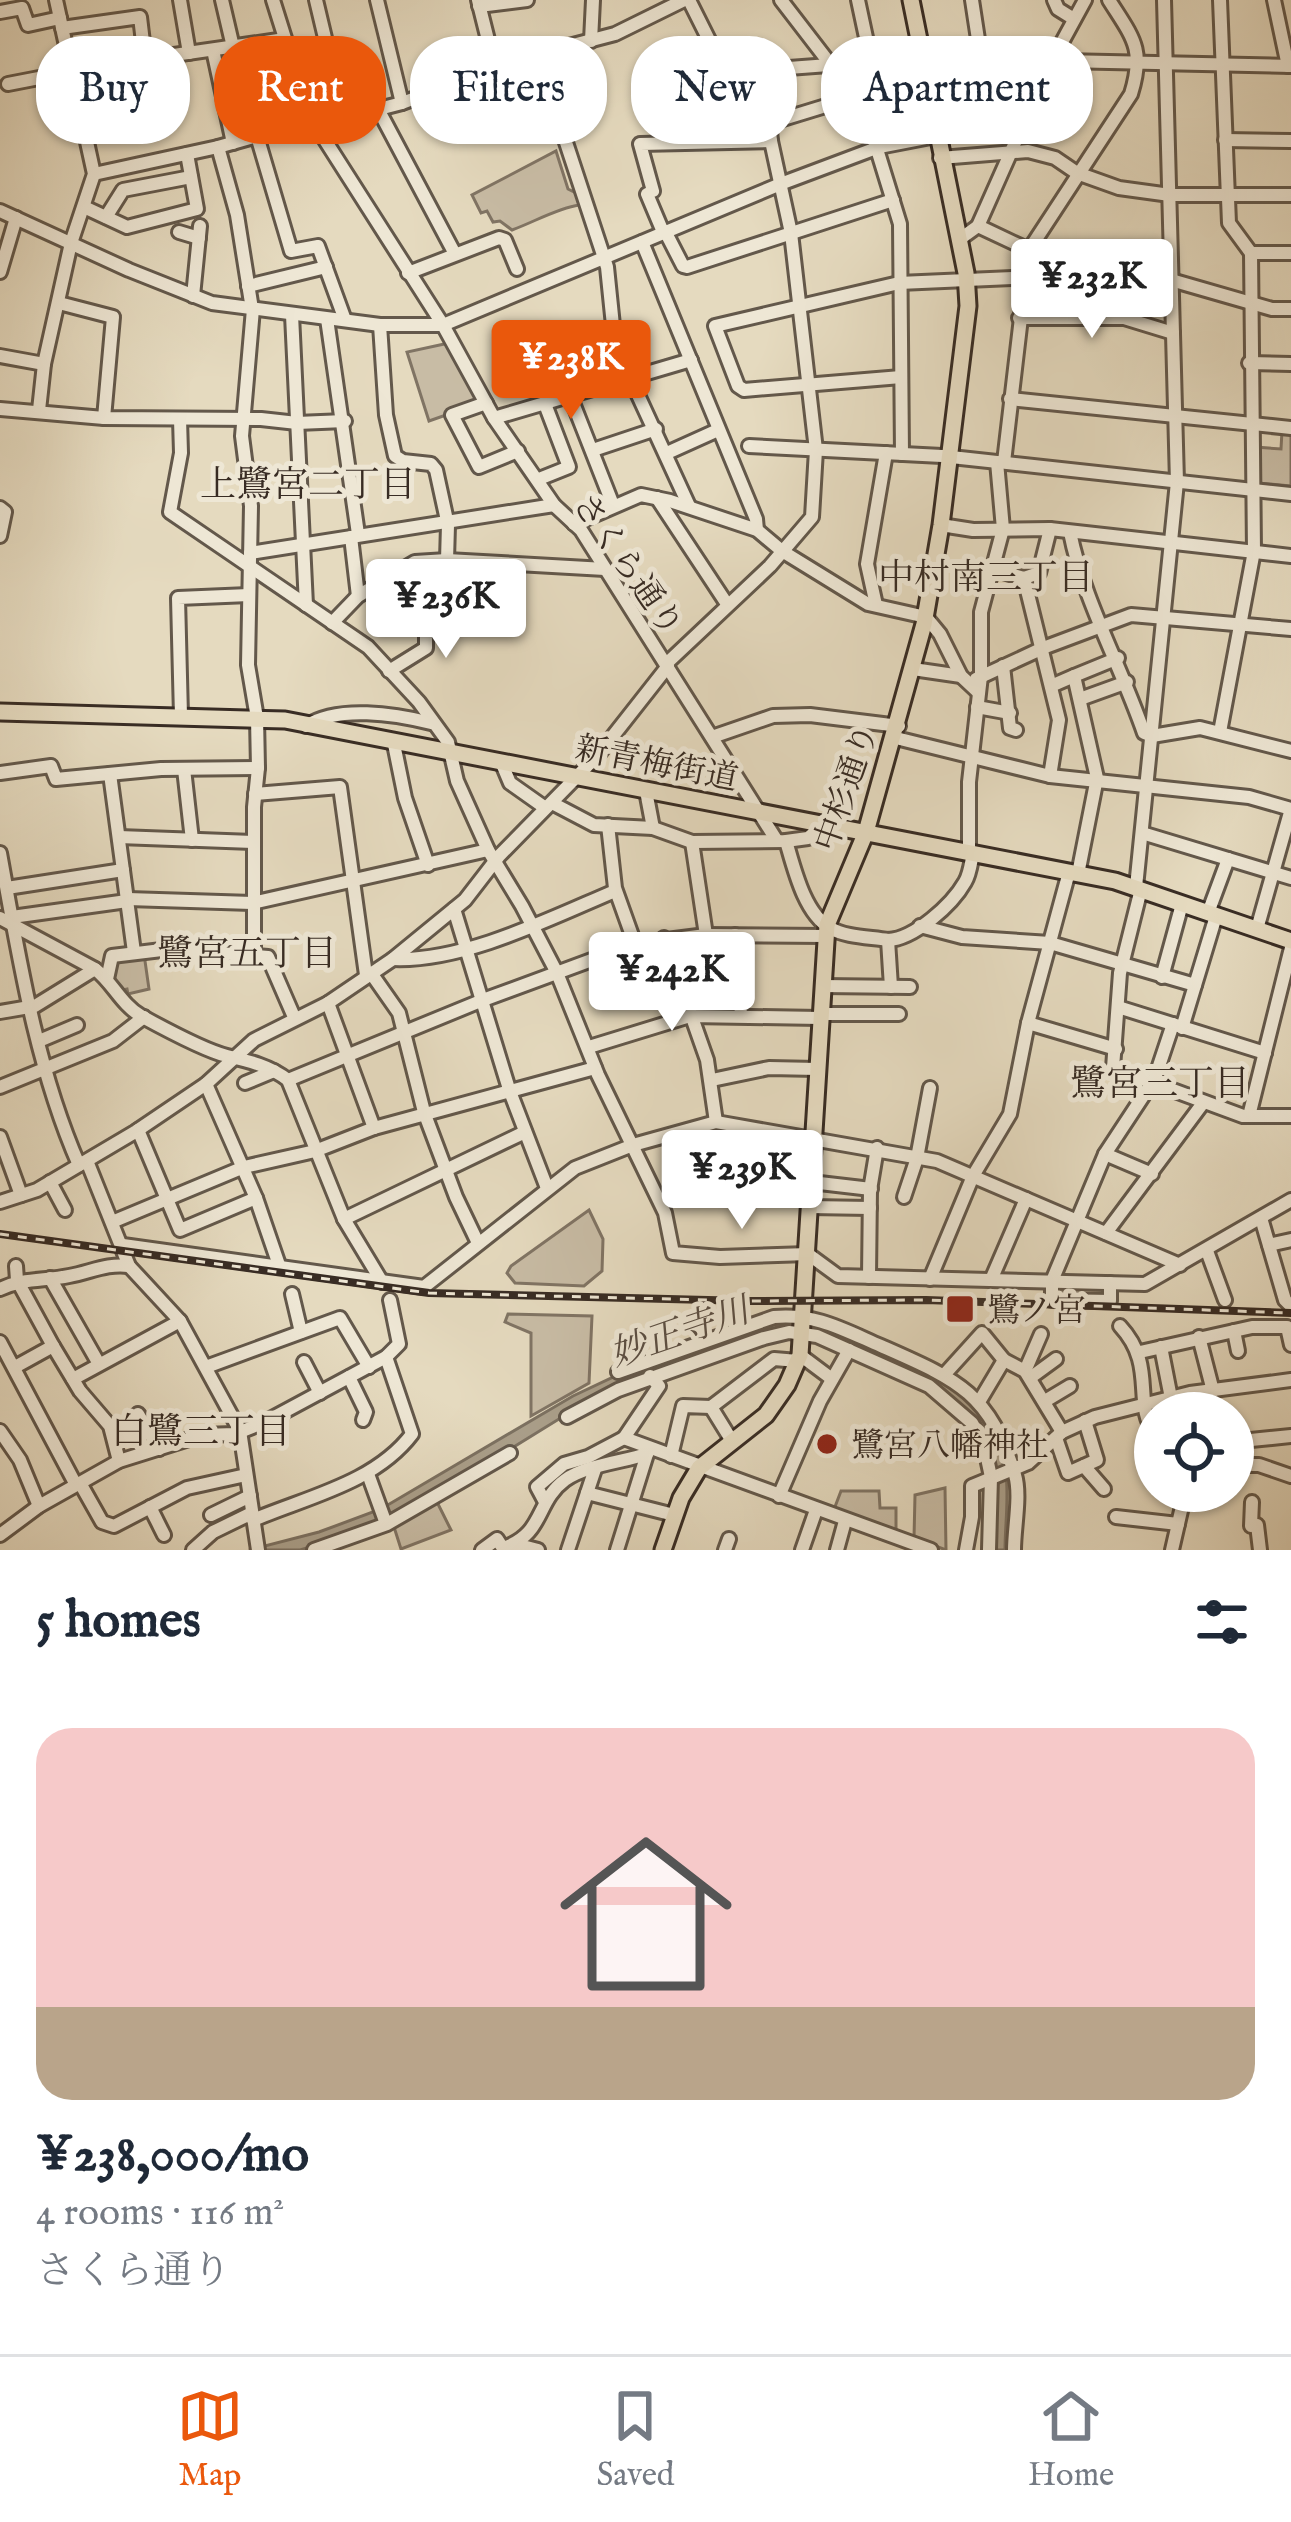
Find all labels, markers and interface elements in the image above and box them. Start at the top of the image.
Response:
chip: Buy [36,36,190,144]
chip: Rent [214,36,386,144]
chip: Filters [410,36,607,144]
chip: New [631,36,797,144]
chip: Apartment [821,36,1093,144]
pin: ¥232K [1008,239,1176,341]
text: ¥232K [1038,253,1146,302]
pin: ¥238K [487,320,655,422]
text: ¥238K [519,334,623,383]
district label: 上鷺宮二丁目 [200,463,416,509]
street label: さくら通り [562,486,691,645]
district label: 中村南三丁目 [878,556,1094,602]
pin: ¥236K [362,559,530,661]
text: ¥236K [393,573,499,622]
street label: 中杉通り [806,719,889,857]
street label: 新青梅街道 [571,729,741,801]
district label: 鷺宮五丁目 [157,932,337,978]
pin: ¥242K [588,932,756,1034]
text: ¥242K [616,946,728,995]
district label: 鷺宮三丁目 [1070,1062,1250,1108]
pin: ¥239K [658,1130,826,1232]
text: ¥239K [689,1144,795,1193]
water label: 妙正寺川 [604,1287,759,1379]
place label: 鷺ノ宮 [987,1291,1086,1333]
marker: 鷺ノ宮 [944,1293,976,1325]
map controls [1134,1392,1254,1512]
button: locate [1134,1392,1254,1512]
district label: 白鷺三丁目 [111,1410,291,1456]
place label: 鷺宮八幡神社 [851,1426,1049,1468]
marker: 鷺宮八幡神社 [814,1431,840,1457]
icon: filters [1189,1589,1255,1655]
text: 5 homes [36,1590,201,1655]
icon: home [538,1806,754,2022]
text: ¥238,000/mo [36,2124,309,2189]
text: 4 rooms · 116 m² [36,2189,285,2238]
text: さくら通り [36,2248,231,2297]
tab: Map [177,2383,243,2497]
tab: Saved [596,2383,674,2497]
tab: Home [1028,2383,1114,2497]

